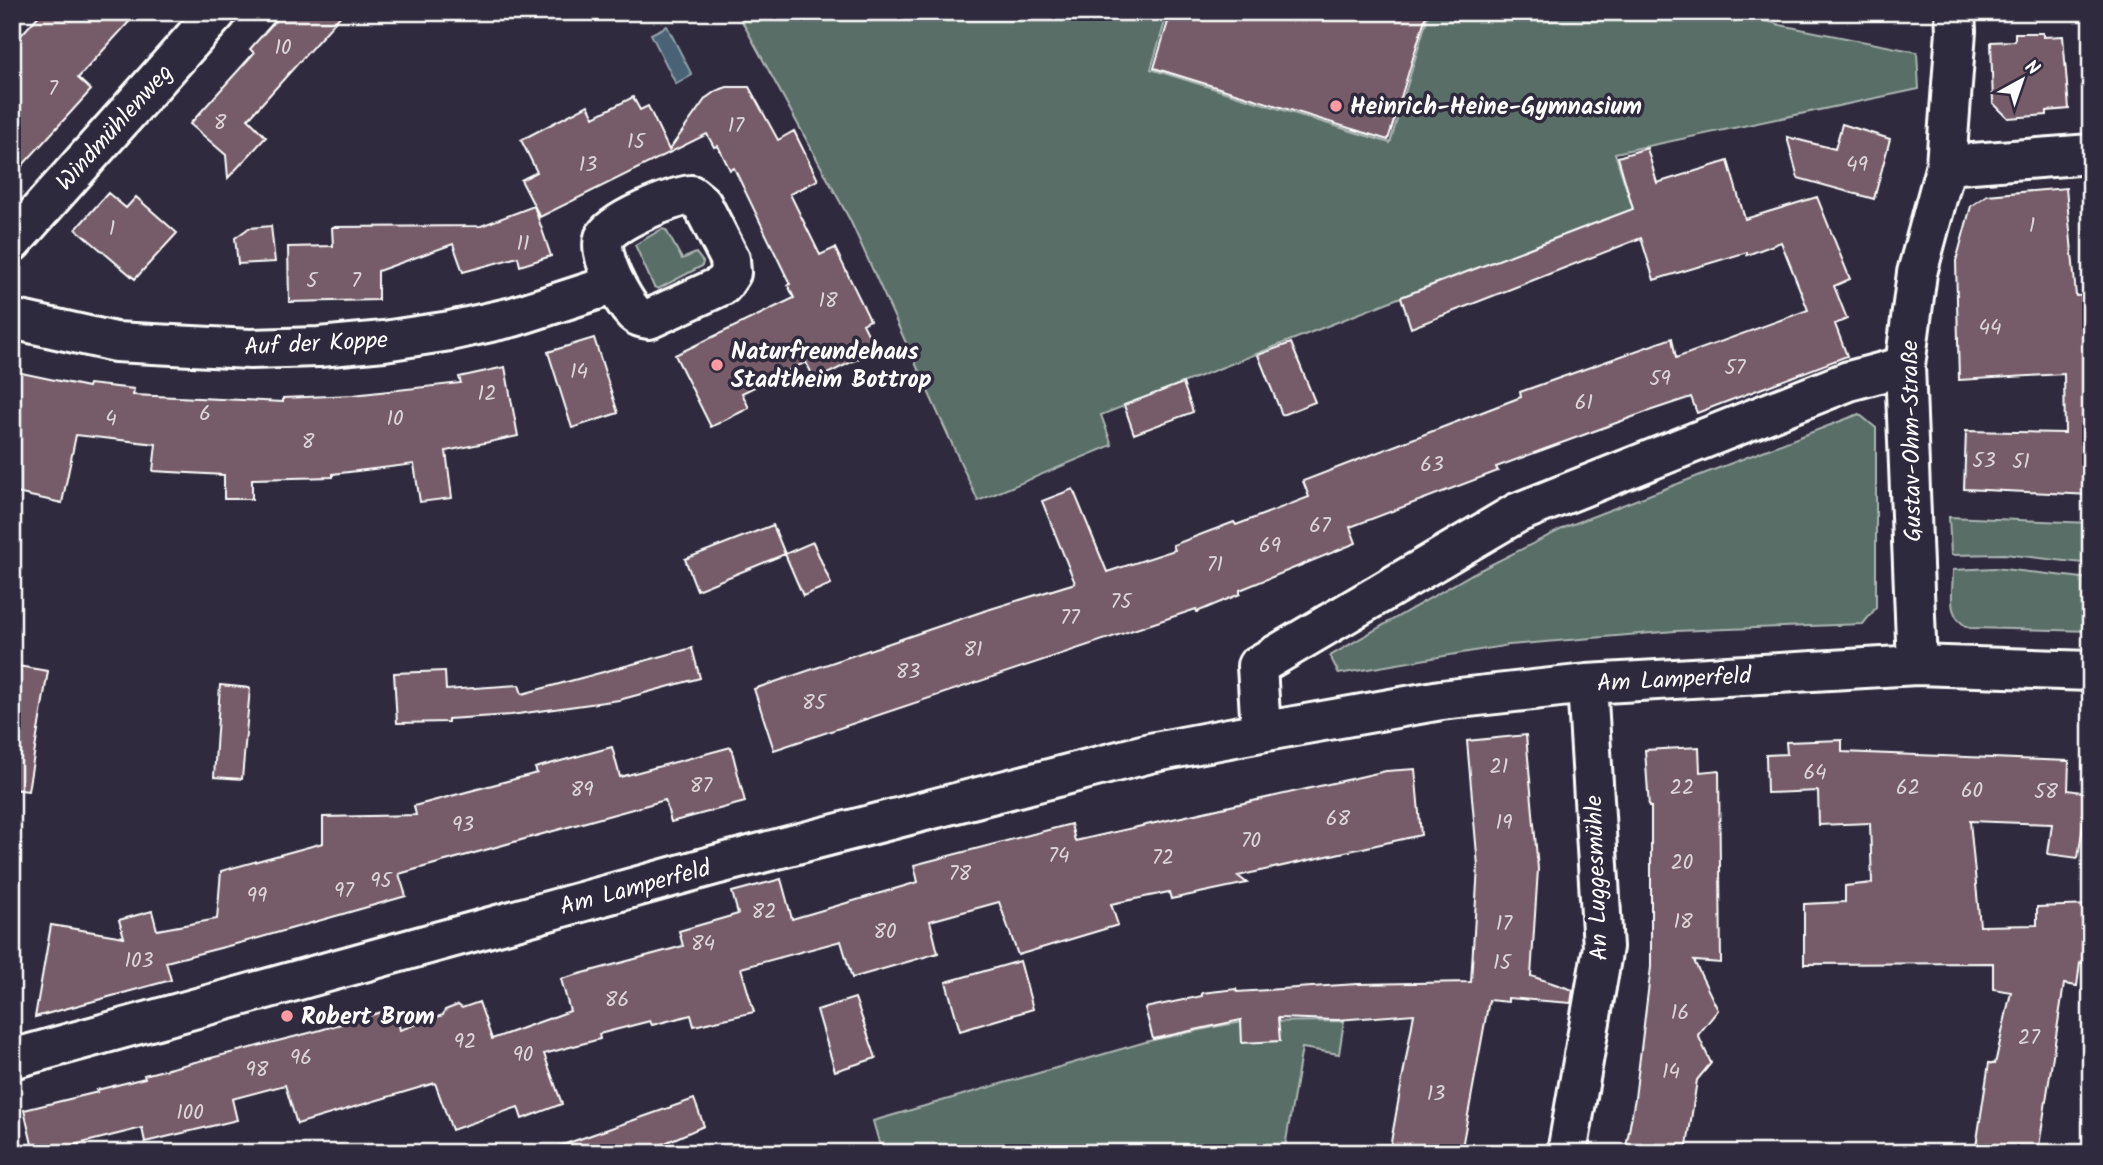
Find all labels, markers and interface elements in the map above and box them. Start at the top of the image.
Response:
house number: 10 [274,32,292,65]
north arrow [1988,46,2058,116]
text: N [2017,53,2046,84]
street label: Windmühlenweg [47,55,183,201]
house number: 7 [48,73,59,106]
place label: Heinrich-Heine-Gymnasium [1350,88,1642,127]
marker: Heinrich-Heine-Gymnasium [1328,98,1344,114]
house number: 8 [214,107,227,140]
house number: 17 [728,110,745,143]
house number: 15 [627,126,647,159]
house number: 13 [579,149,597,182]
house number: 49 [1846,149,1868,182]
house number: 1 [2029,210,2035,243]
house number: 1 [109,213,115,246]
house number: 11 [516,228,530,261]
house number: 5 [306,265,319,298]
house number: 7 [351,265,362,298]
house number: 18 [818,285,838,318]
house number: 44 [1978,312,2002,345]
street label: Auf der Koppe [243,321,389,368]
place label: Naturfreundehaus Stadtheim Bottrop [731,333,932,400]
street label: Gustav-Ohm-Straße [1891,340,1934,542]
house number: 57 [1725,352,1747,385]
house number: 14 [570,356,588,389]
marker: Naturfreundehaus Stadtheim Bottrop [709,357,725,373]
house number: 59 [1649,363,1671,396]
house number: 12 [478,378,496,411]
house number: 61 [1575,387,1593,420]
house number: 6 [199,398,211,431]
house number: 4 [105,403,117,436]
house number: 10 [386,403,404,436]
house number: 8 [302,426,315,459]
house number: 53 [1972,445,1996,478]
house number: 51 [2012,446,2030,479]
house number: 63 [1420,449,1444,482]
house number: 67 [1309,510,1332,543]
house number: 69 [1259,530,1281,563]
house number: 71 [1207,549,1223,582]
house number: 75 [1111,586,1133,619]
house number: 77 [1060,602,1081,635]
house number: 81 [963,634,983,667]
house number: 83 [896,656,920,689]
street label: Am Lamperfeld [1596,657,1753,704]
house number: 85 [802,687,828,720]
house number: 21 [1490,751,1508,784]
house number: 64 [1803,757,1827,790]
house number: 87 [690,770,713,803]
house number: 22 [1670,772,1694,805]
house number: 62 [1896,772,1920,805]
house number: 89 [571,774,593,807]
house number: 60 [1961,775,1983,808]
house number: 58 [2034,776,2058,809]
street label: An Luggesmühle [1575,794,1620,961]
house number: 68 [1326,803,1351,836]
house number: 19 [1496,807,1512,840]
house number: 93 [452,809,474,842]
house number: 70 [1241,825,1261,858]
house number: 74 [1048,840,1070,873]
house number: 72 [1152,842,1174,875]
house number: 20 [1671,847,1693,880]
street label: Am Lamperfeld [556,849,716,927]
house number: 78 [949,858,972,891]
house number: 95 [370,865,393,898]
house number: 97 [334,875,355,908]
house number: 99 [247,880,267,913]
house number: 82 [752,896,776,929]
house number: 18 [1673,906,1693,939]
house number: 17 [1496,908,1513,941]
house number: 80 [873,916,897,949]
house number: 84 [691,928,715,961]
house number: 103 [124,945,154,978]
house number: 15 [1493,947,1513,980]
house number: 86 [605,984,629,1017]
house number: 16 [1671,997,1689,1030]
place label: Robert Brom [301,998,435,1037]
marker: Robert Brom [279,1008,295,1024]
house number: 27 [2018,1022,2041,1055]
house number: 92 [454,1026,476,1059]
house number: 90 [513,1039,533,1072]
house number: 96 [290,1042,312,1075]
house number: 98 [246,1054,269,1087]
house number: 14 [1662,1056,1680,1089]
house number: 13 [1427,1078,1445,1111]
house number: 100 [176,1097,204,1130]

